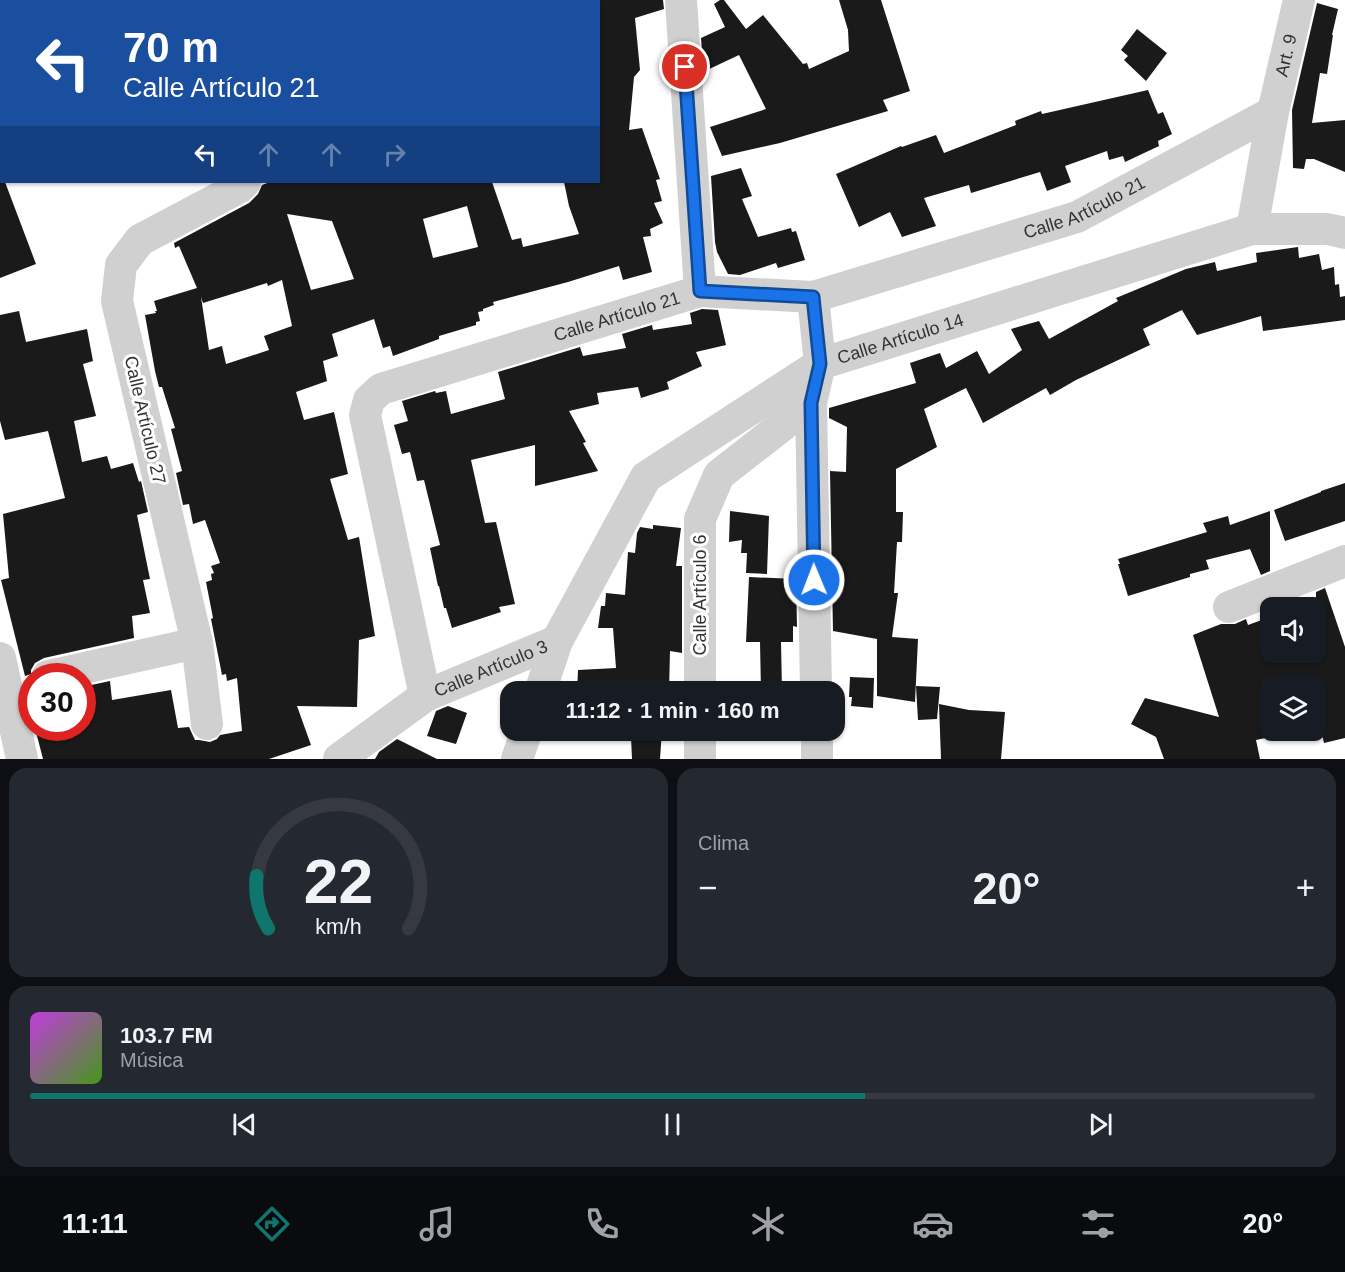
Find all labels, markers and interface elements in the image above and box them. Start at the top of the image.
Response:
icon: left [24,24,102,102]
text: 70 m [123,24,219,71]
street label: Art. 9 [1272,32,1301,79]
pin [659,41,710,92]
icon: arrive [668,50,701,83]
text: Calle Artículo 21 [123,73,320,103]
icon: left [189,138,222,171]
icon: ahead [252,138,285,171]
icon: ahead [315,138,348,171]
icon: right [378,138,411,171]
street label: Calle Artículo 21 [1021,172,1148,243]
street label: Calle Artículo 21 [551,288,683,345]
street label: Calle Artículo 14 [835,310,966,368]
street label: Calle Artículo 27 [121,354,169,486]
street label: Calle Artículo 6 [690,534,710,656]
position arrow [782,548,846,612]
map controls [1260,597,1326,741]
button: sound [1260,597,1326,663]
street label: Calle Artículo 3 [431,636,551,701]
speed limit sign: 30 [18,663,96,741]
button: layers [1260,675,1326,741]
text: 11:12 · 1 min · 160 m [566,698,780,723]
text: Clima [698,832,749,854]
text: 22 [304,847,373,916]
text: 20° [972,863,1041,914]
text: − [698,869,717,906]
text: + [1296,869,1315,906]
text: km/h [315,916,362,940]
text: 103.7 FM [120,1023,213,1048]
text: Música [120,1049,183,1071]
icon: previous [228,1108,261,1141]
icon: pause [656,1108,689,1141]
icon: next [1084,1108,1117,1141]
icon: directions [251,1203,293,1245]
icon: music [416,1203,458,1245]
icon: phone [581,1203,623,1245]
icon: climate [747,1203,789,1245]
icon: car [912,1203,954,1245]
icon: filters [1077,1203,1119,1245]
text: 11:11 [62,1209,128,1239]
text: 20° [1242,1209,1283,1239]

